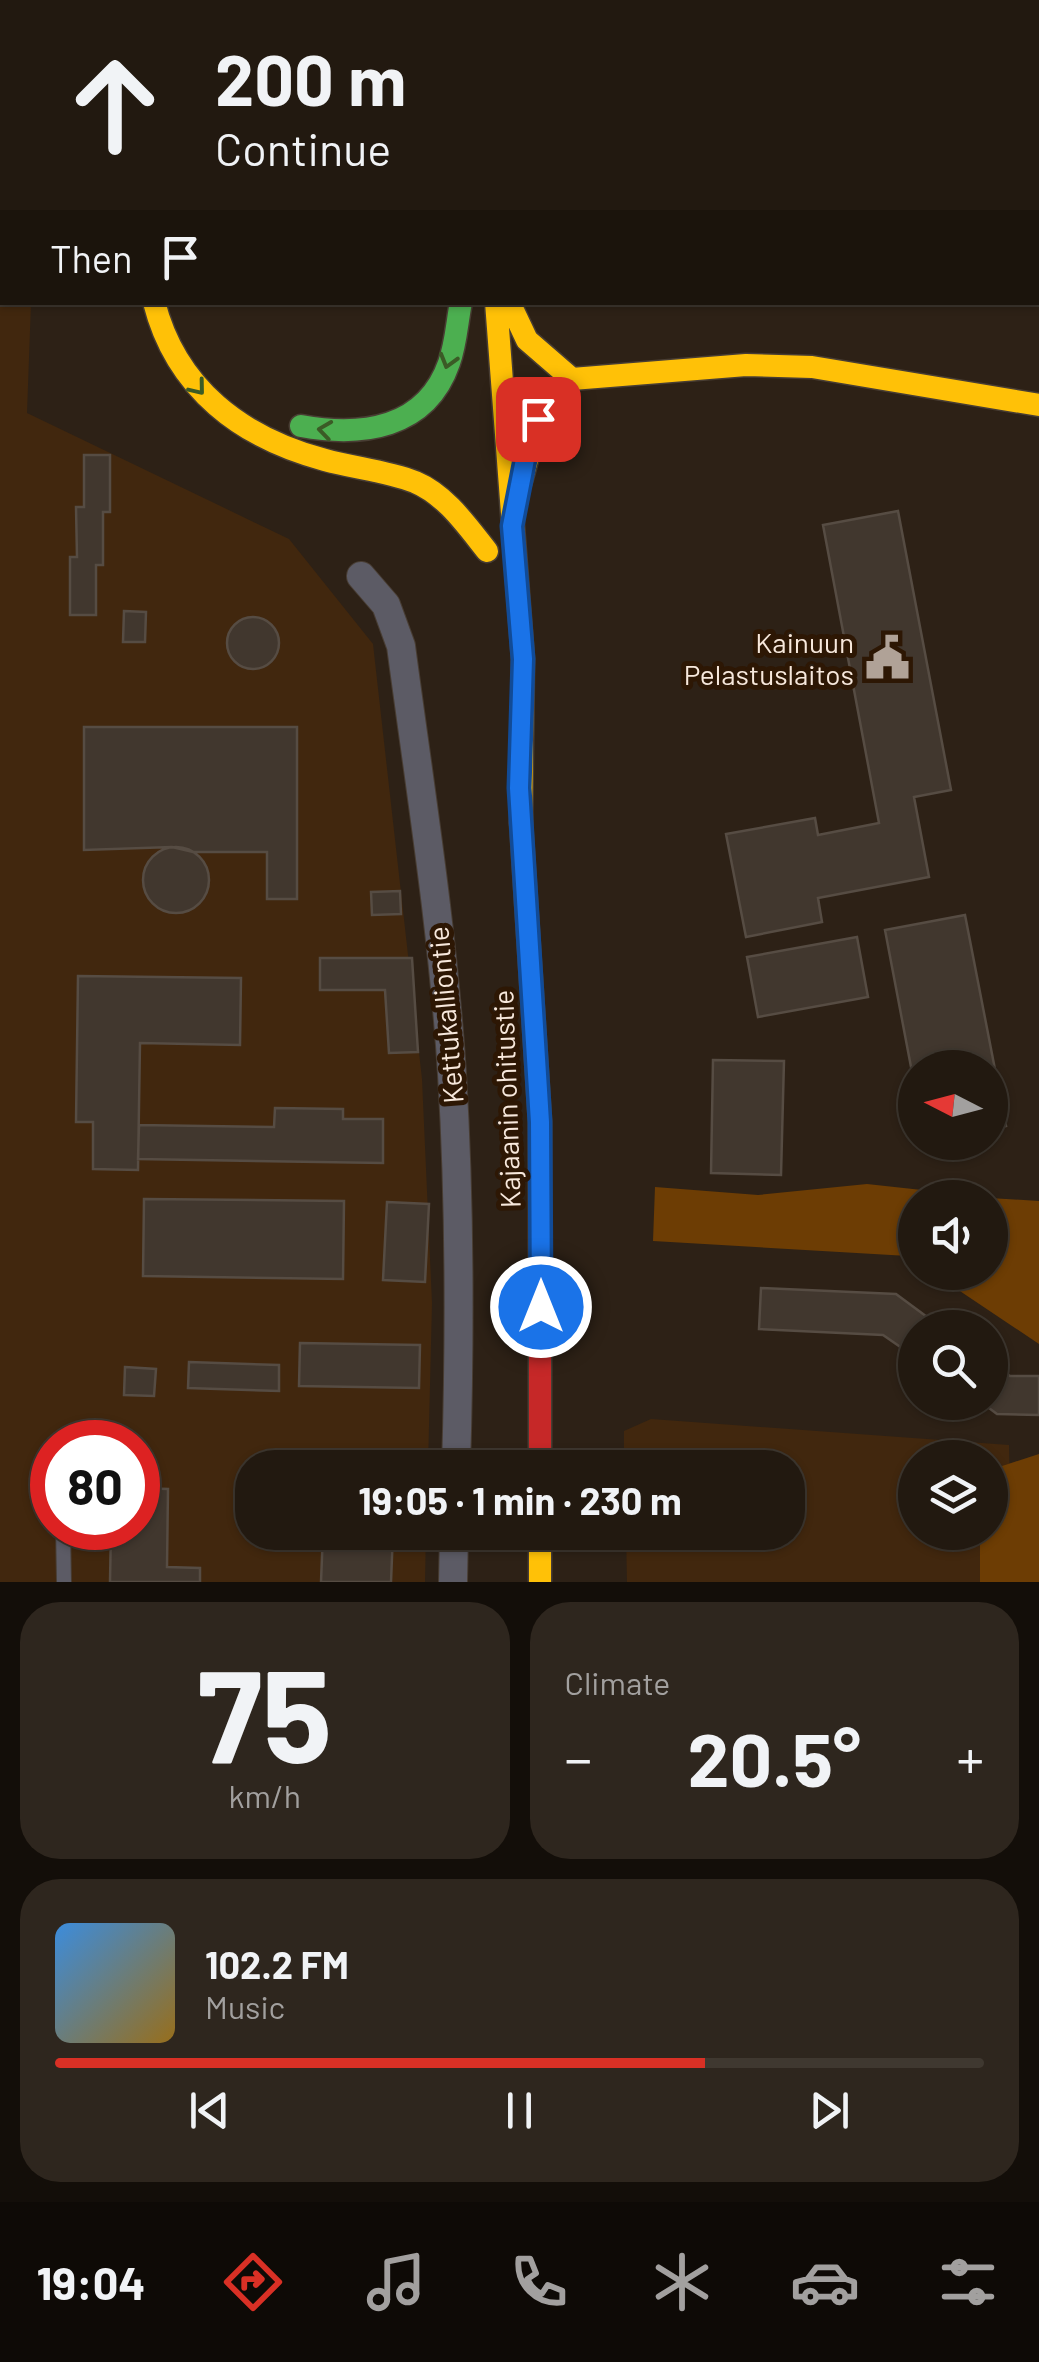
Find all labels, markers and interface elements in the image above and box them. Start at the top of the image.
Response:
text: 200 m [215,36,406,120]
icon: ahead [50,40,180,170]
text: Continue [215,121,391,175]
icon: arrive [153,230,208,285]
text: Then [50,235,133,281]
one-way arrow [439,351,460,368]
one-way arrow [186,377,204,395]
pin [496,377,581,462]
icon: arrive [511,392,566,447]
one-way arrow [317,420,333,441]
place label: Kainuun Pelastuslaitos [684,625,854,691]
public building icon: Kainuun Pelastuslaitos [863,634,911,682]
street label: Kettukalliontie [420,925,470,1105]
street label: Kajaanin ohitustie [485,989,527,1209]
north arrow [898,1050,1008,1160]
map controls [898,1050,1008,1550]
button: sound [898,1180,1008,1290]
position arrow [489,1255,593,1359]
button: search [898,1310,1008,1420]
speed limit sign: 80 [30,1420,160,1550]
button: layers [898,1440,1008,1550]
text: 19:05 · 1 min · 230 m [358,1477,682,1523]
text: 75 [197,1633,332,1789]
text: Climate [565,1663,670,1701]
text: 20.5° [687,1712,861,1802]
text: − [565,1724,592,1790]
text: + [956,1724,984,1790]
text: km/h [229,1776,301,1814]
text: 102.2 FM [205,1941,349,1987]
text: Music [205,1987,285,2025]
icon: previous [182,2083,237,2138]
icon: pause [492,2083,547,2138]
icon: next [802,2083,857,2138]
icon: directions [218,2247,288,2317]
icon: music [361,2247,431,2317]
icon: phone [504,2247,574,2317]
icon: climate [647,2247,717,2317]
icon: car [790,2247,860,2317]
icon: filters [933,2247,1003,2317]
text: 19:04 [36,2255,146,2309]

